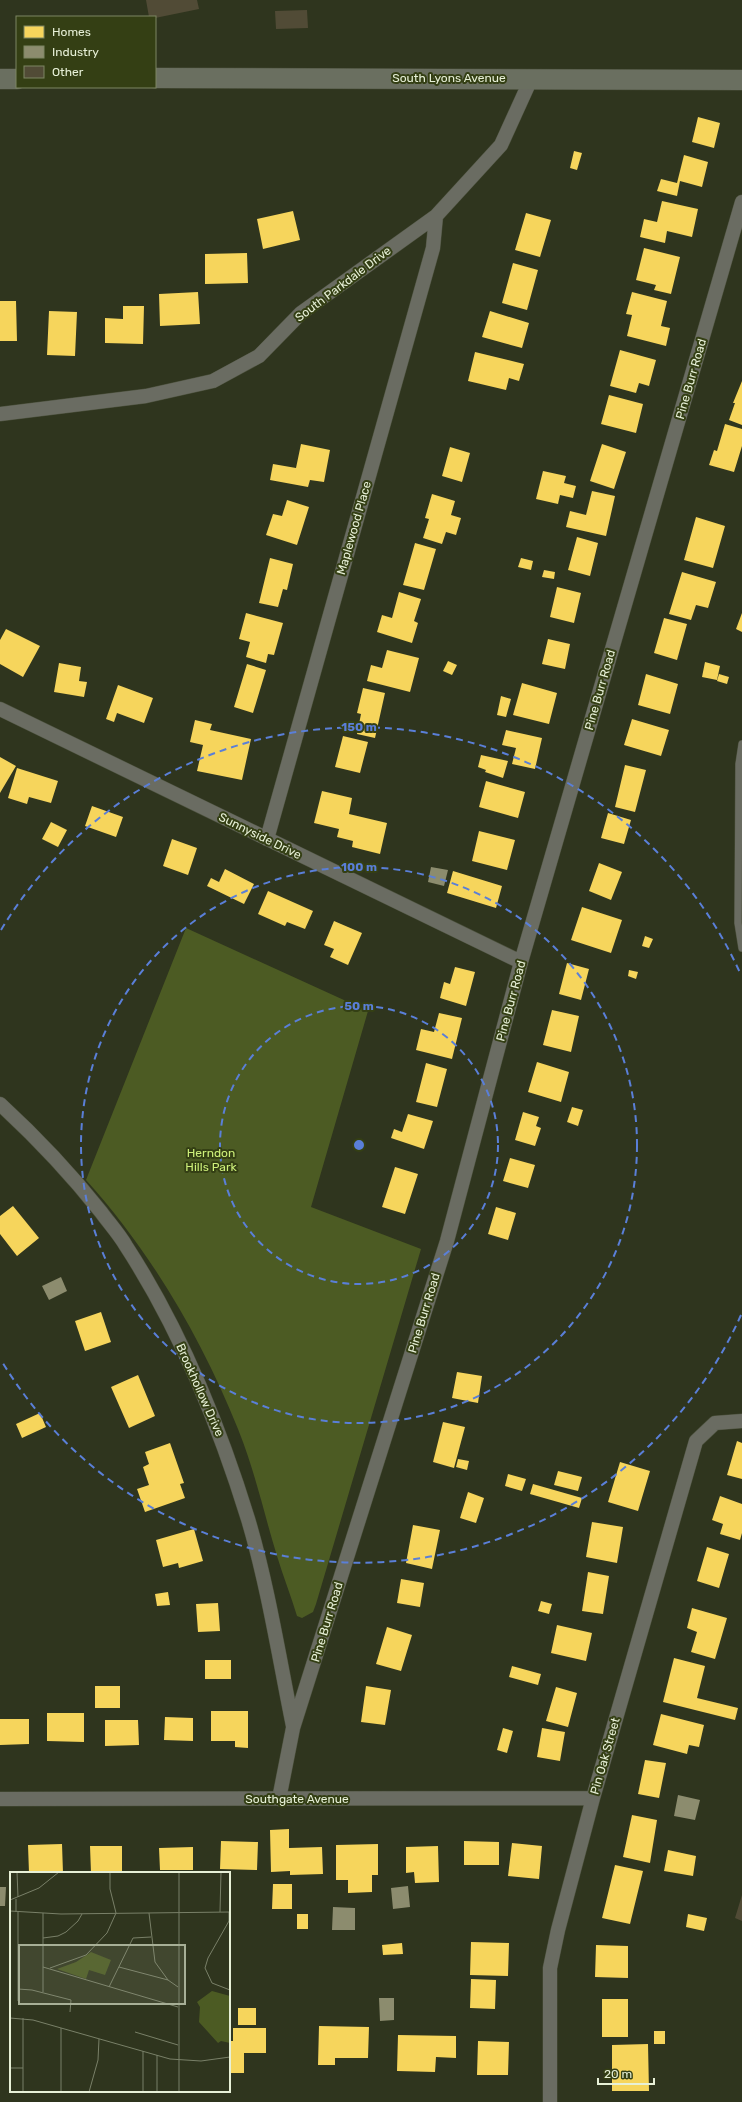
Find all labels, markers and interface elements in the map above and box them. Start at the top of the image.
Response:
legend [16,16,156,88]
text: Homes [52,25,91,39]
text: Industry [52,45,99,59]
text: Other [52,65,84,79]
street label: South Lyons Avenue [392,71,506,85]
street label: South Parkdale Drive [292,243,394,325]
street label: Pine Burr Road [673,337,709,421]
street label: Maplewood Place [334,479,374,576]
street label: Pine Burr Road [582,648,618,732]
text: 150 m [341,720,377,734]
street label: Sunnyside Drive [216,810,304,862]
text: 100 m [341,860,377,874]
street label: Pine Burr Road [493,959,529,1043]
text: 50 m [344,999,374,1013]
centre of rings [352,1138,366,1152]
park label: Herndon Hills Park [185,1146,237,1174]
street label: Pine Burr Road [405,1271,443,1355]
street label: Brookhollow Drive [173,1341,227,1439]
street label: Pine Burr Road [308,1580,346,1664]
street label: Pin Oak Street [587,1716,623,1796]
street label: Southgate Avenue [245,1792,349,1806]
inset map [10,1872,230,2092]
scale bar [598,2060,654,2086]
text: 20 m [604,2067,632,2081]

